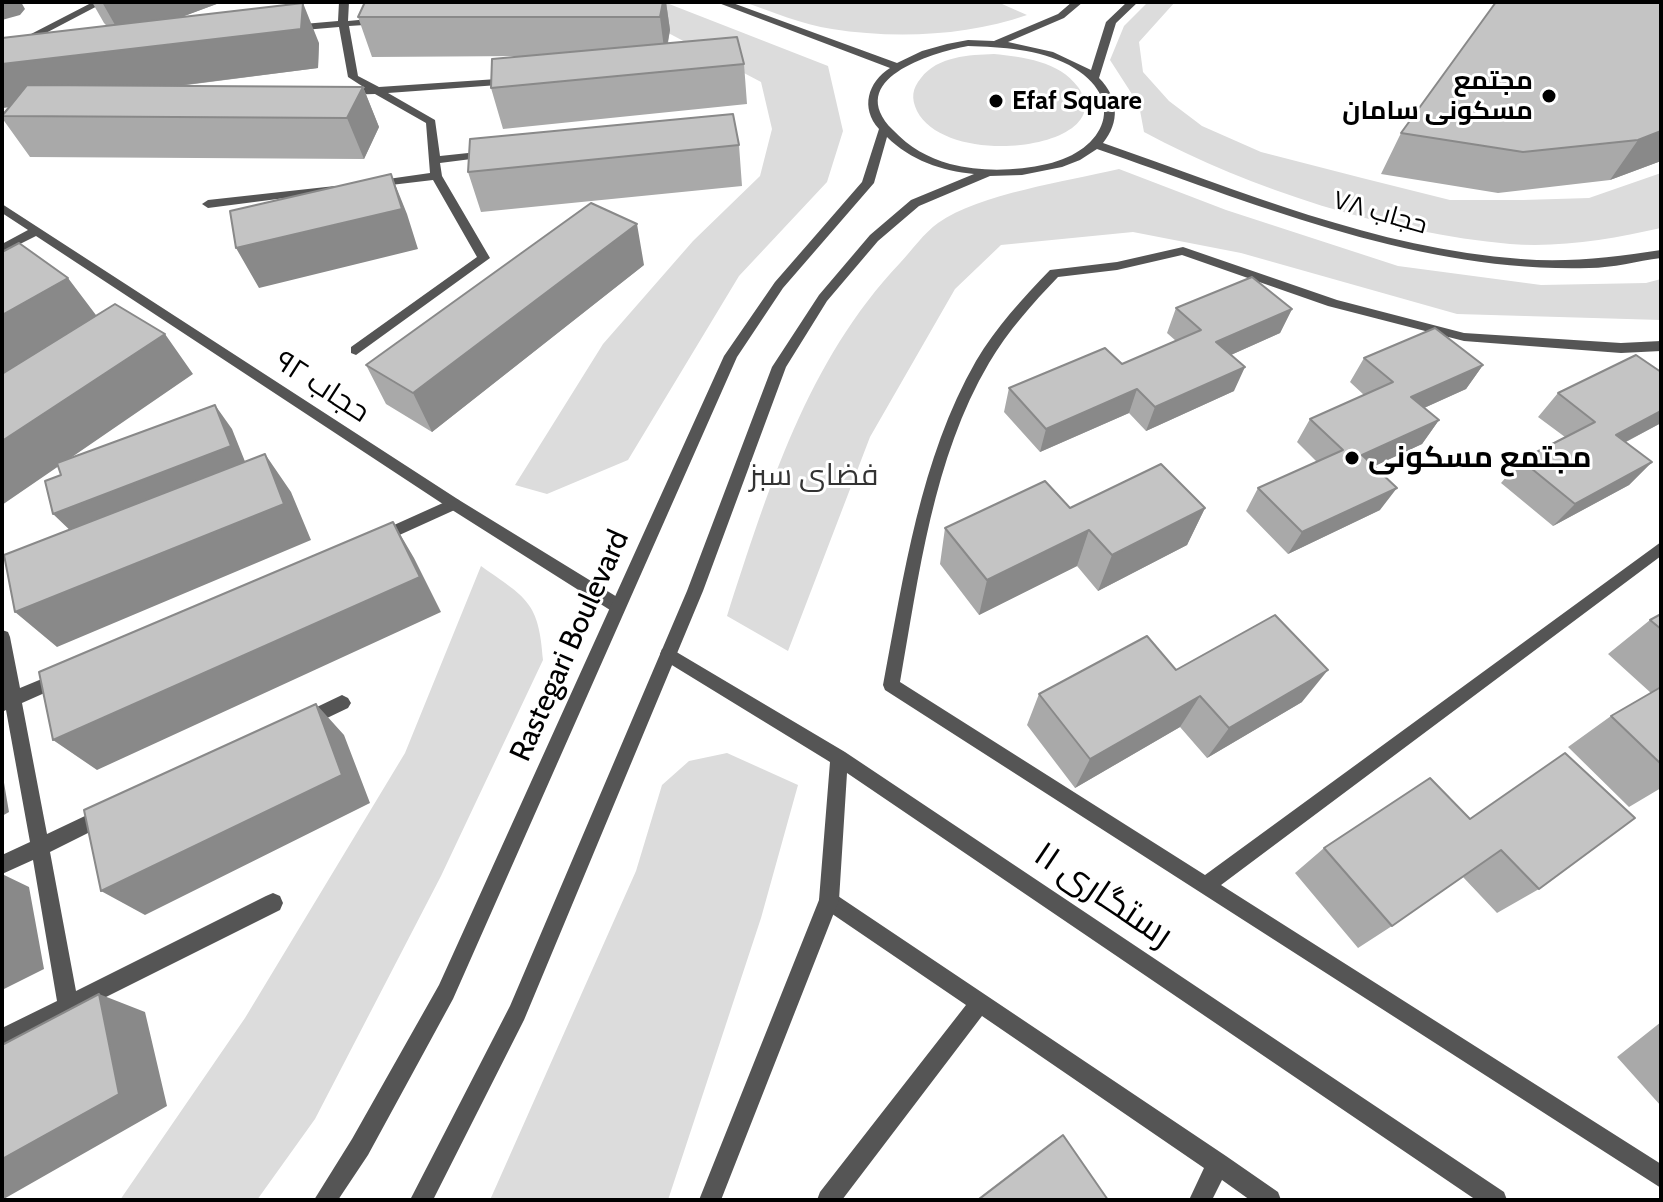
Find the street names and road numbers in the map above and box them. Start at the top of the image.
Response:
street label: حجاب ۷۸ [1329,185,1431,241]
street label: حجاب ۹۲ [268,343,376,431]
street label: Rastegari Boulevard [503,525,637,767]
street label: رستگاری ۱۱ [1025,833,1181,957]

